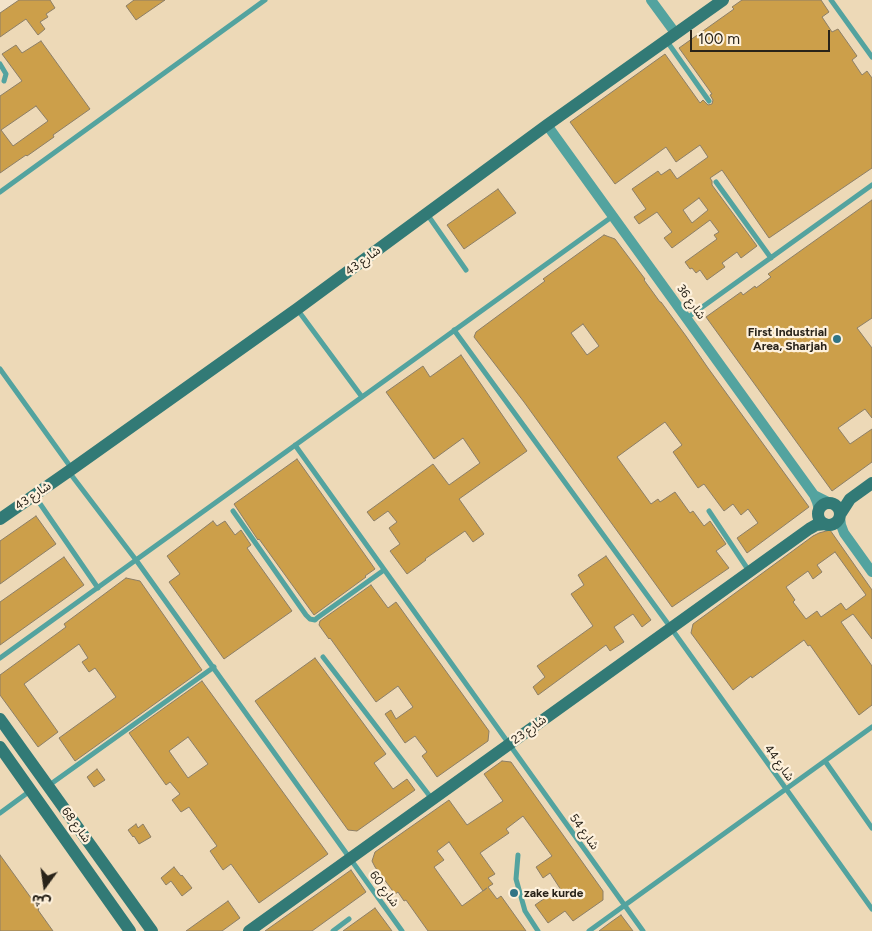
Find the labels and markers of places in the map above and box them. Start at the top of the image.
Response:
place label: First Industrial Area, Sharjah [748,325,827,353]
marker: First Industrial Area, Sharjah [831,333,843,345]
place label: zake kurde [524,886,583,900]
marker: zake kurde [508,887,520,899]

